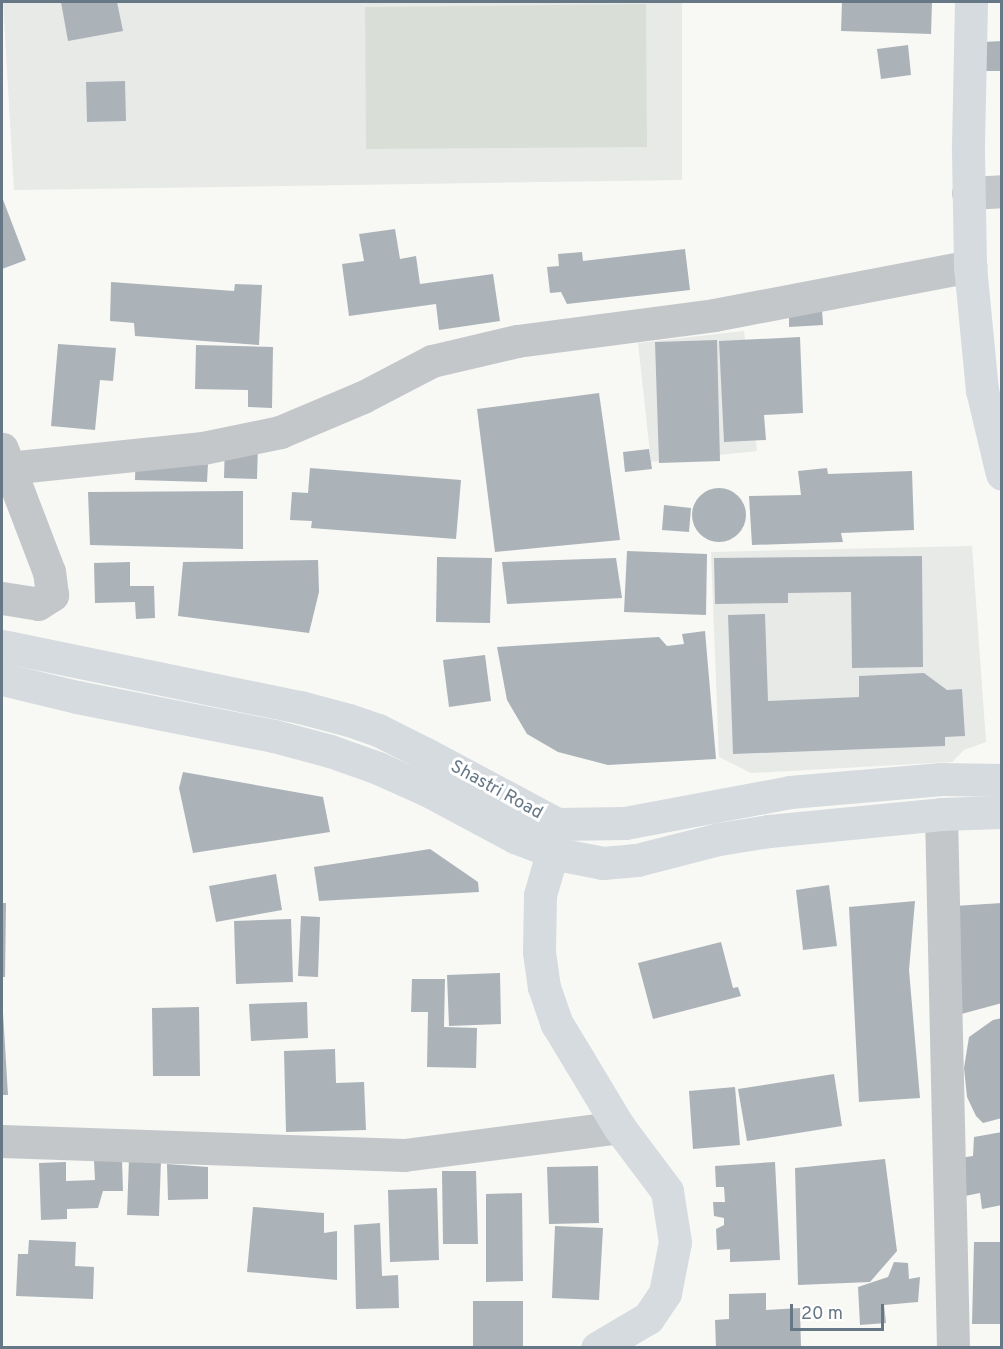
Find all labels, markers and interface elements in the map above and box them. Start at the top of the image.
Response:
street label: Shastri Road [446,757,546,825]
scale bar [793,1292,888,1330]
text: 20 m [801,1303,843,1326]

